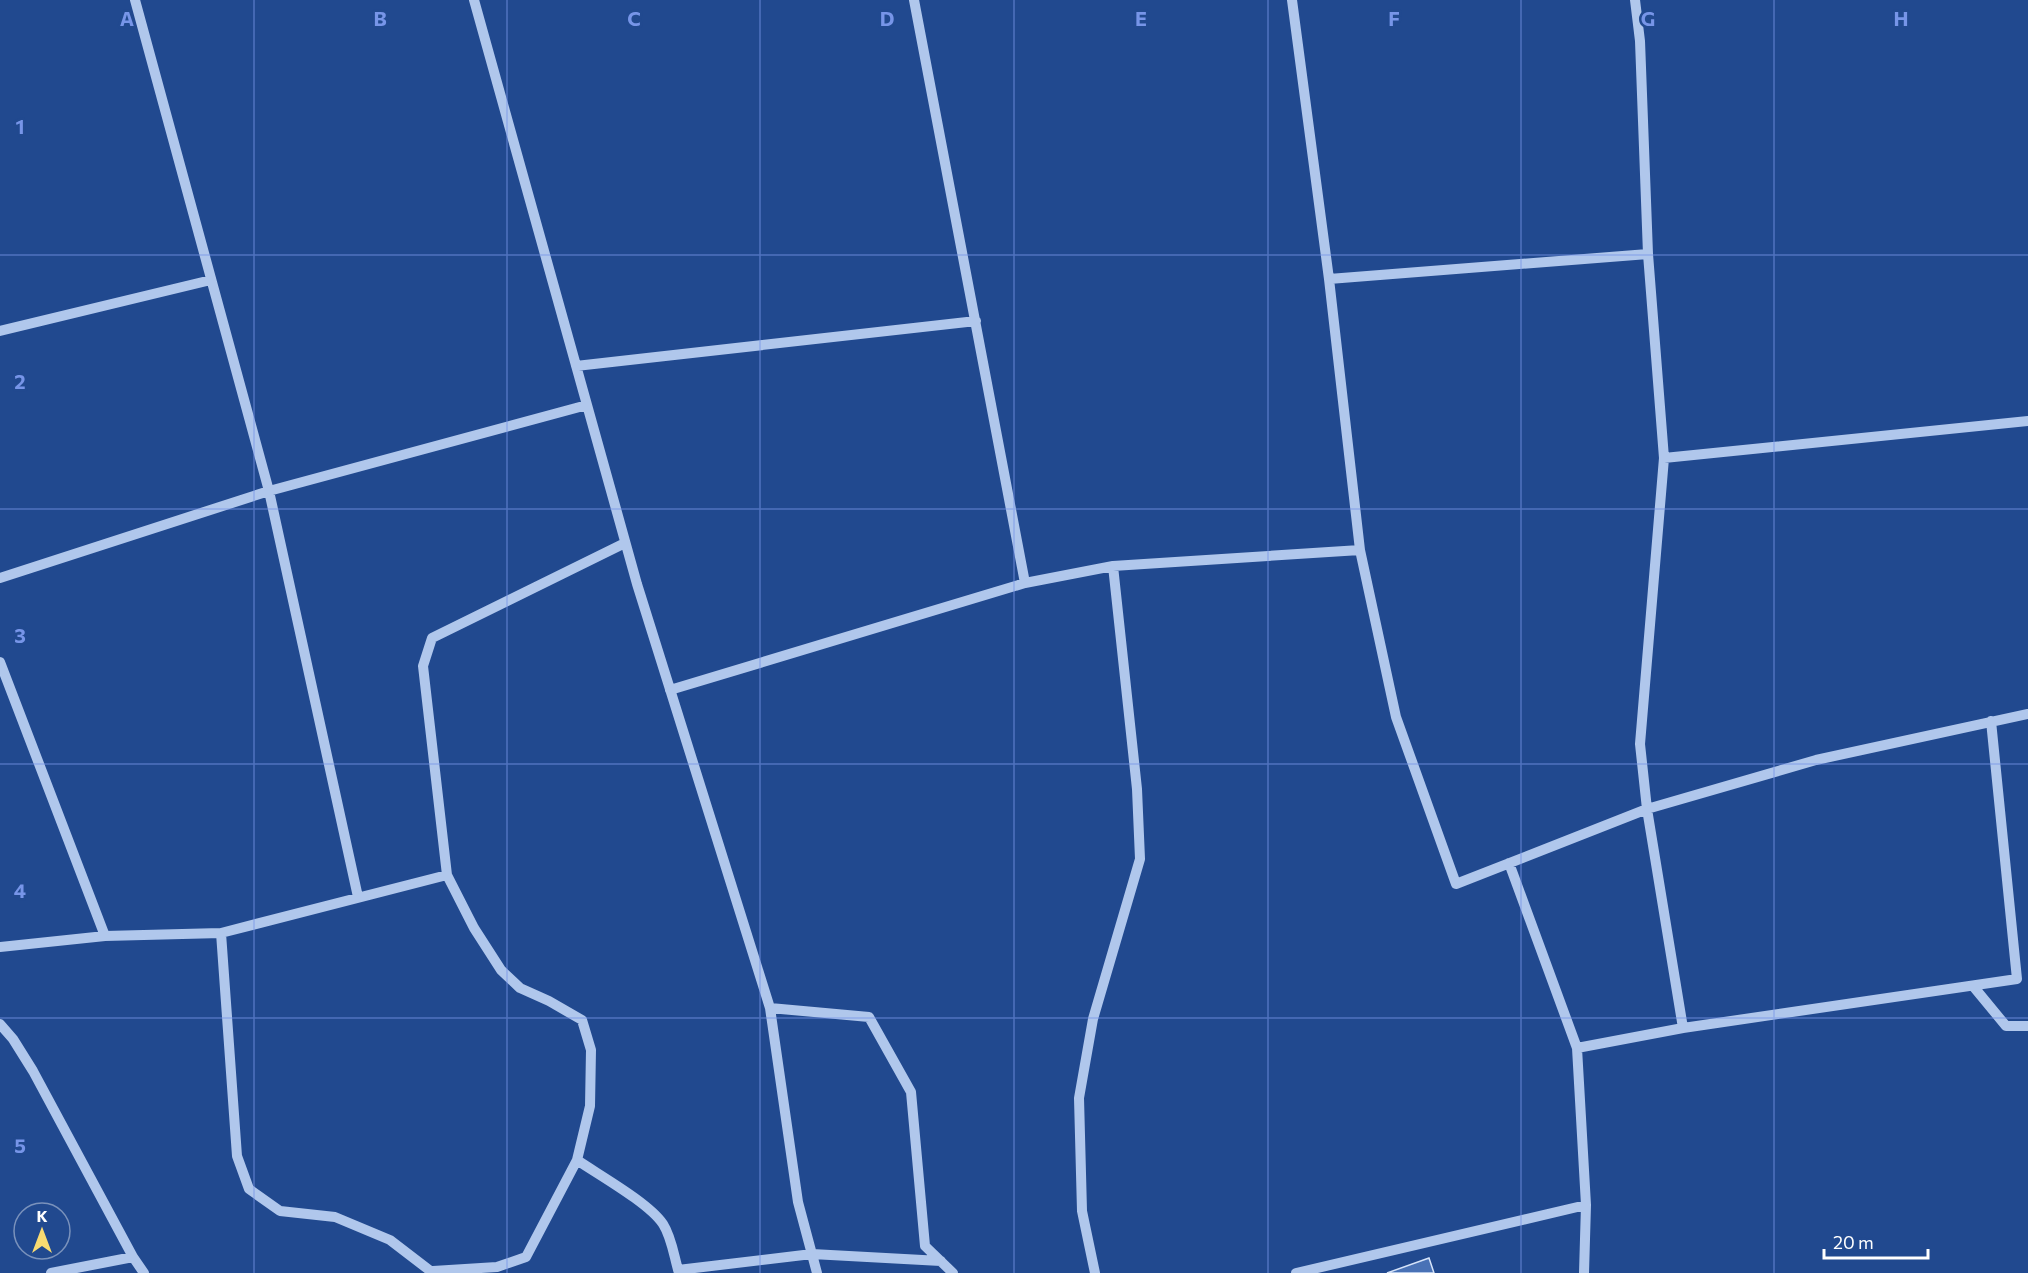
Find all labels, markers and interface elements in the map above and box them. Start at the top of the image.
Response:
text: A [120,6,134,30]
text: B [373,6,387,30]
text: C [627,6,641,30]
text: D [880,6,894,30]
text: E [1135,6,1147,30]
text: F [1388,6,1400,30]
text: G [1641,6,1655,30]
text: H [1894,6,1909,30]
text: 1 [15,114,25,138]
text: 2 [14,369,26,393]
text: 3 [14,623,26,647]
text: 4 [14,878,26,902]
text: 5 [14,1133,26,1157]
north arrow [12,1201,72,1261]
text: K [36,1206,48,1225]
scale bar [1824,1222,1928,1260]
text: 20 m [1833,1231,1874,1253]

